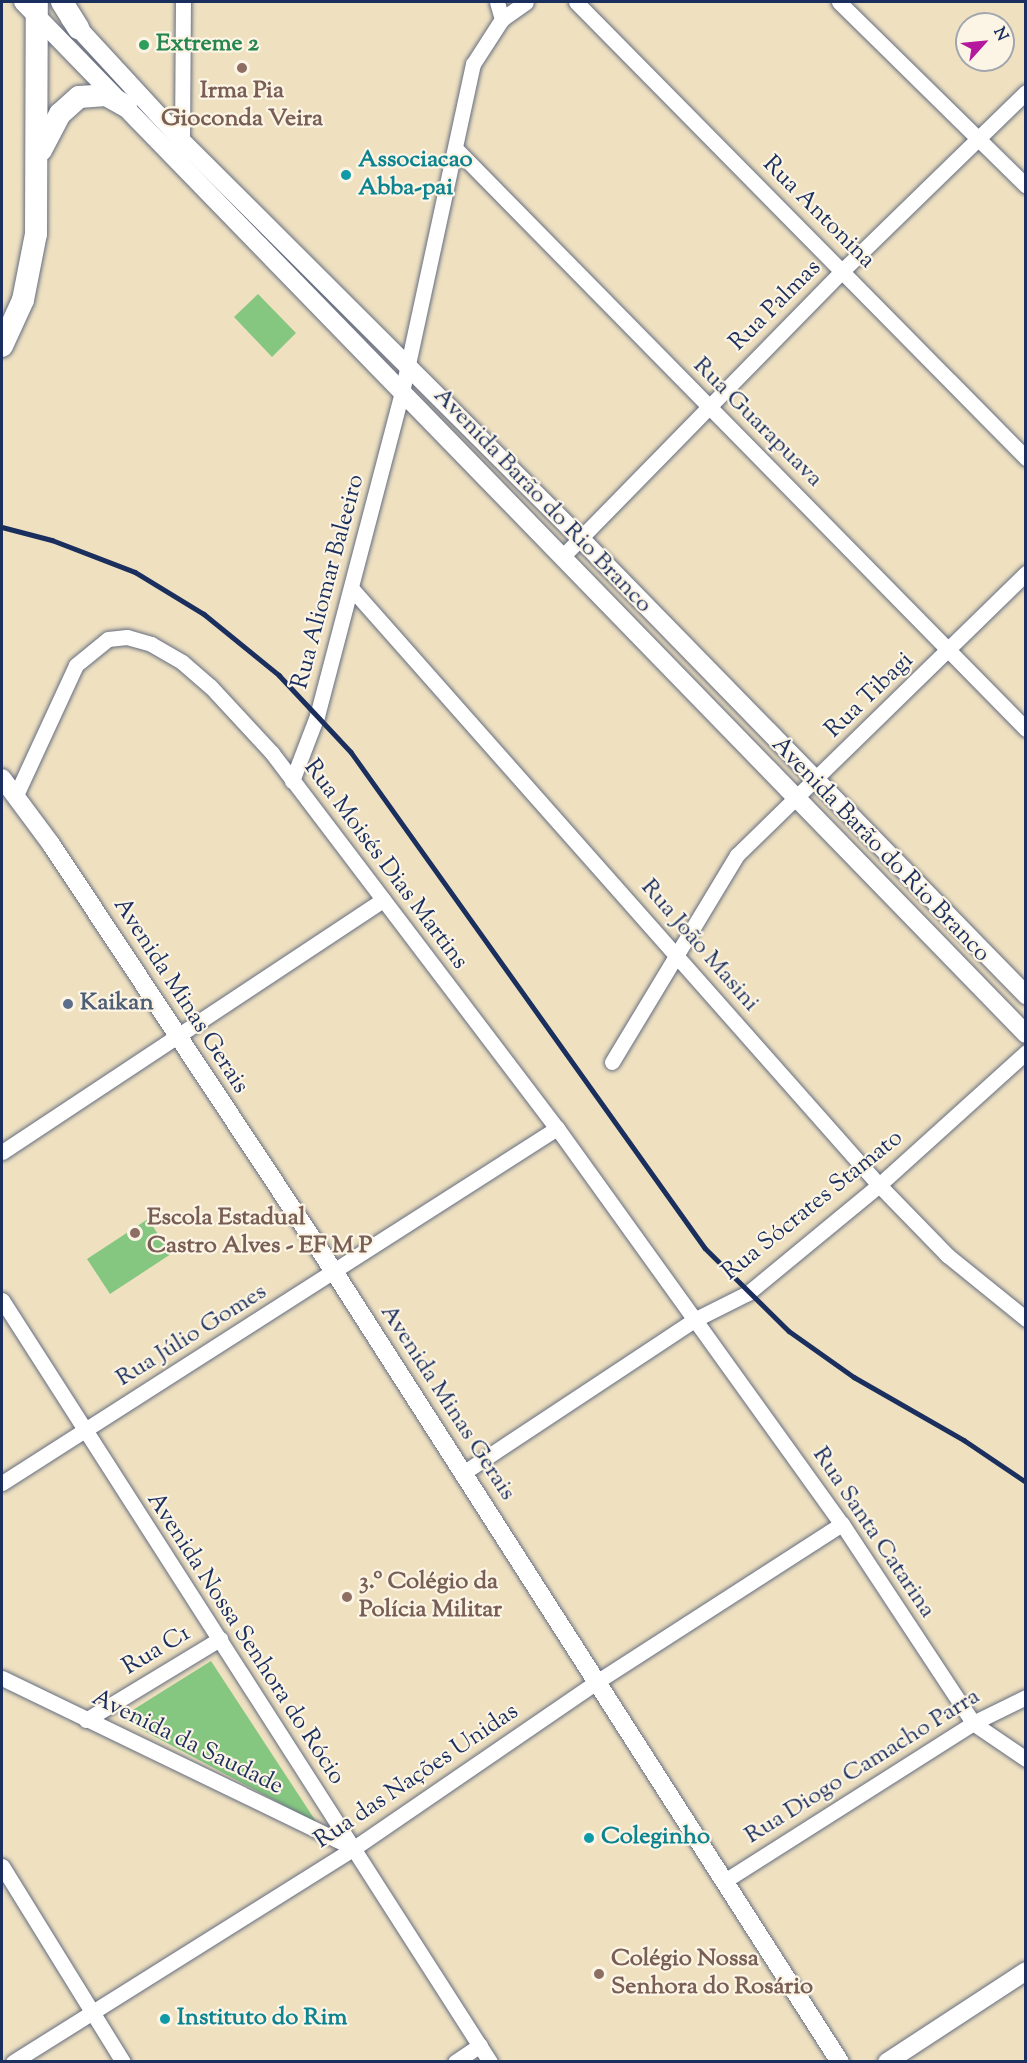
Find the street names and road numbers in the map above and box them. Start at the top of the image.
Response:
street label: Rua Antonina [756,151,880,275]
street label: Rua Palmas [724,254,828,358]
street label: Rua Guarapuava [686,352,828,494]
street label: Avenida Barão do Rio Branco [427,382,657,620]
street label: Rua Aliomar Baleeiro [286,472,372,692]
street label: Rua Tibagi [820,647,920,745]
street label: Avenida Barão do Rio Branco [765,731,995,969]
street label: Rua Moisés Dias Martins [297,754,473,976]
street label: Rua João Masini [634,874,764,1018]
street label: Avenida Minas Gerais [106,893,254,1099]
street label: Rua Sócrates Stamato [717,1124,909,1288]
street label: Rua Júlio Gomes [111,1278,273,1394]
street label: Avenida Minas Gerais [373,1300,521,1506]
street label: Rua Santa Catarina [805,1442,941,1624]
street label: Avenida Nossa Senhora do Rócio [140,1488,350,1790]
street label: Rua C1 [118,1620,196,1682]
street label: Rua Diogo Camacho Parra [740,1683,986,1851]
street label: Avenida da Saudade [87,1684,287,1802]
street label: Rua das Nações Unidas [310,1698,524,1856]

